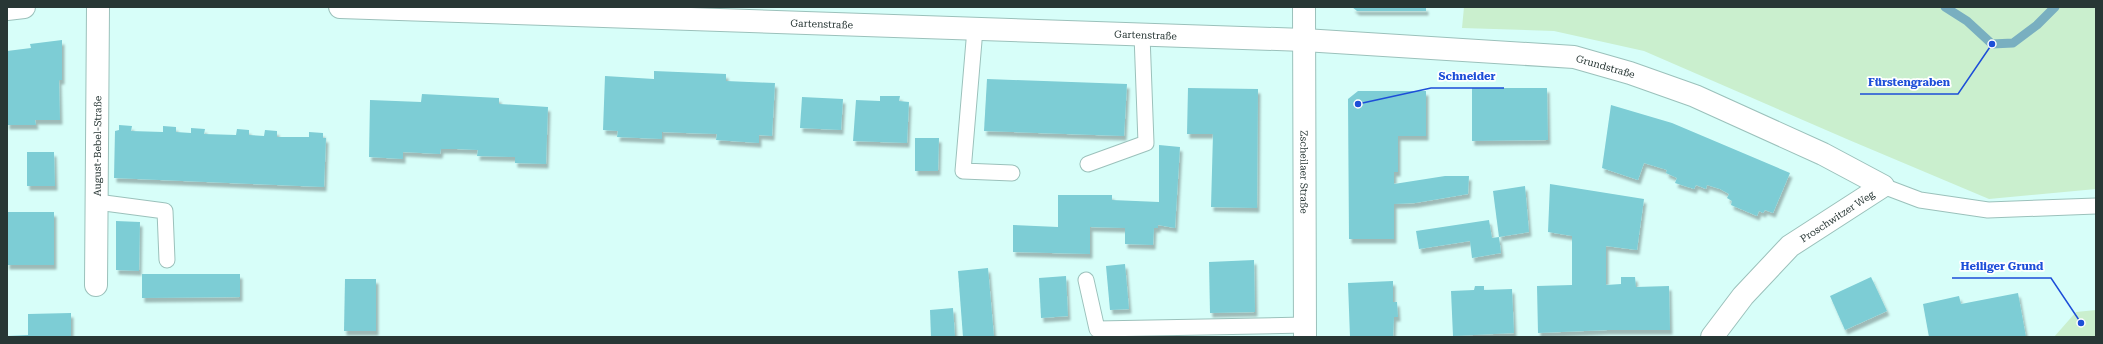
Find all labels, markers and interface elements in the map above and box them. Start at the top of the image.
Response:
street label: Gartenstraße [790,17,854,31]
street label: Gartenstraße [1114,29,1178,42]
street label: Grundstraße [1575,53,1637,81]
callout: Schneider [1431,65,1504,88]
text: Schneider [1438,70,1496,83]
callout: Fürstengraben [1860,71,1958,94]
text: Fürstengraben [1868,76,1951,89]
street label: August-Bebel-Straße [92,95,103,196]
street label: Zscheilaer Straße [1298,130,1310,214]
street label: Proschwitzer Weg [1798,188,1877,245]
callout: Heiliger Grund [1952,255,2051,278]
text: Heiliger Grund [1961,260,2044,273]

